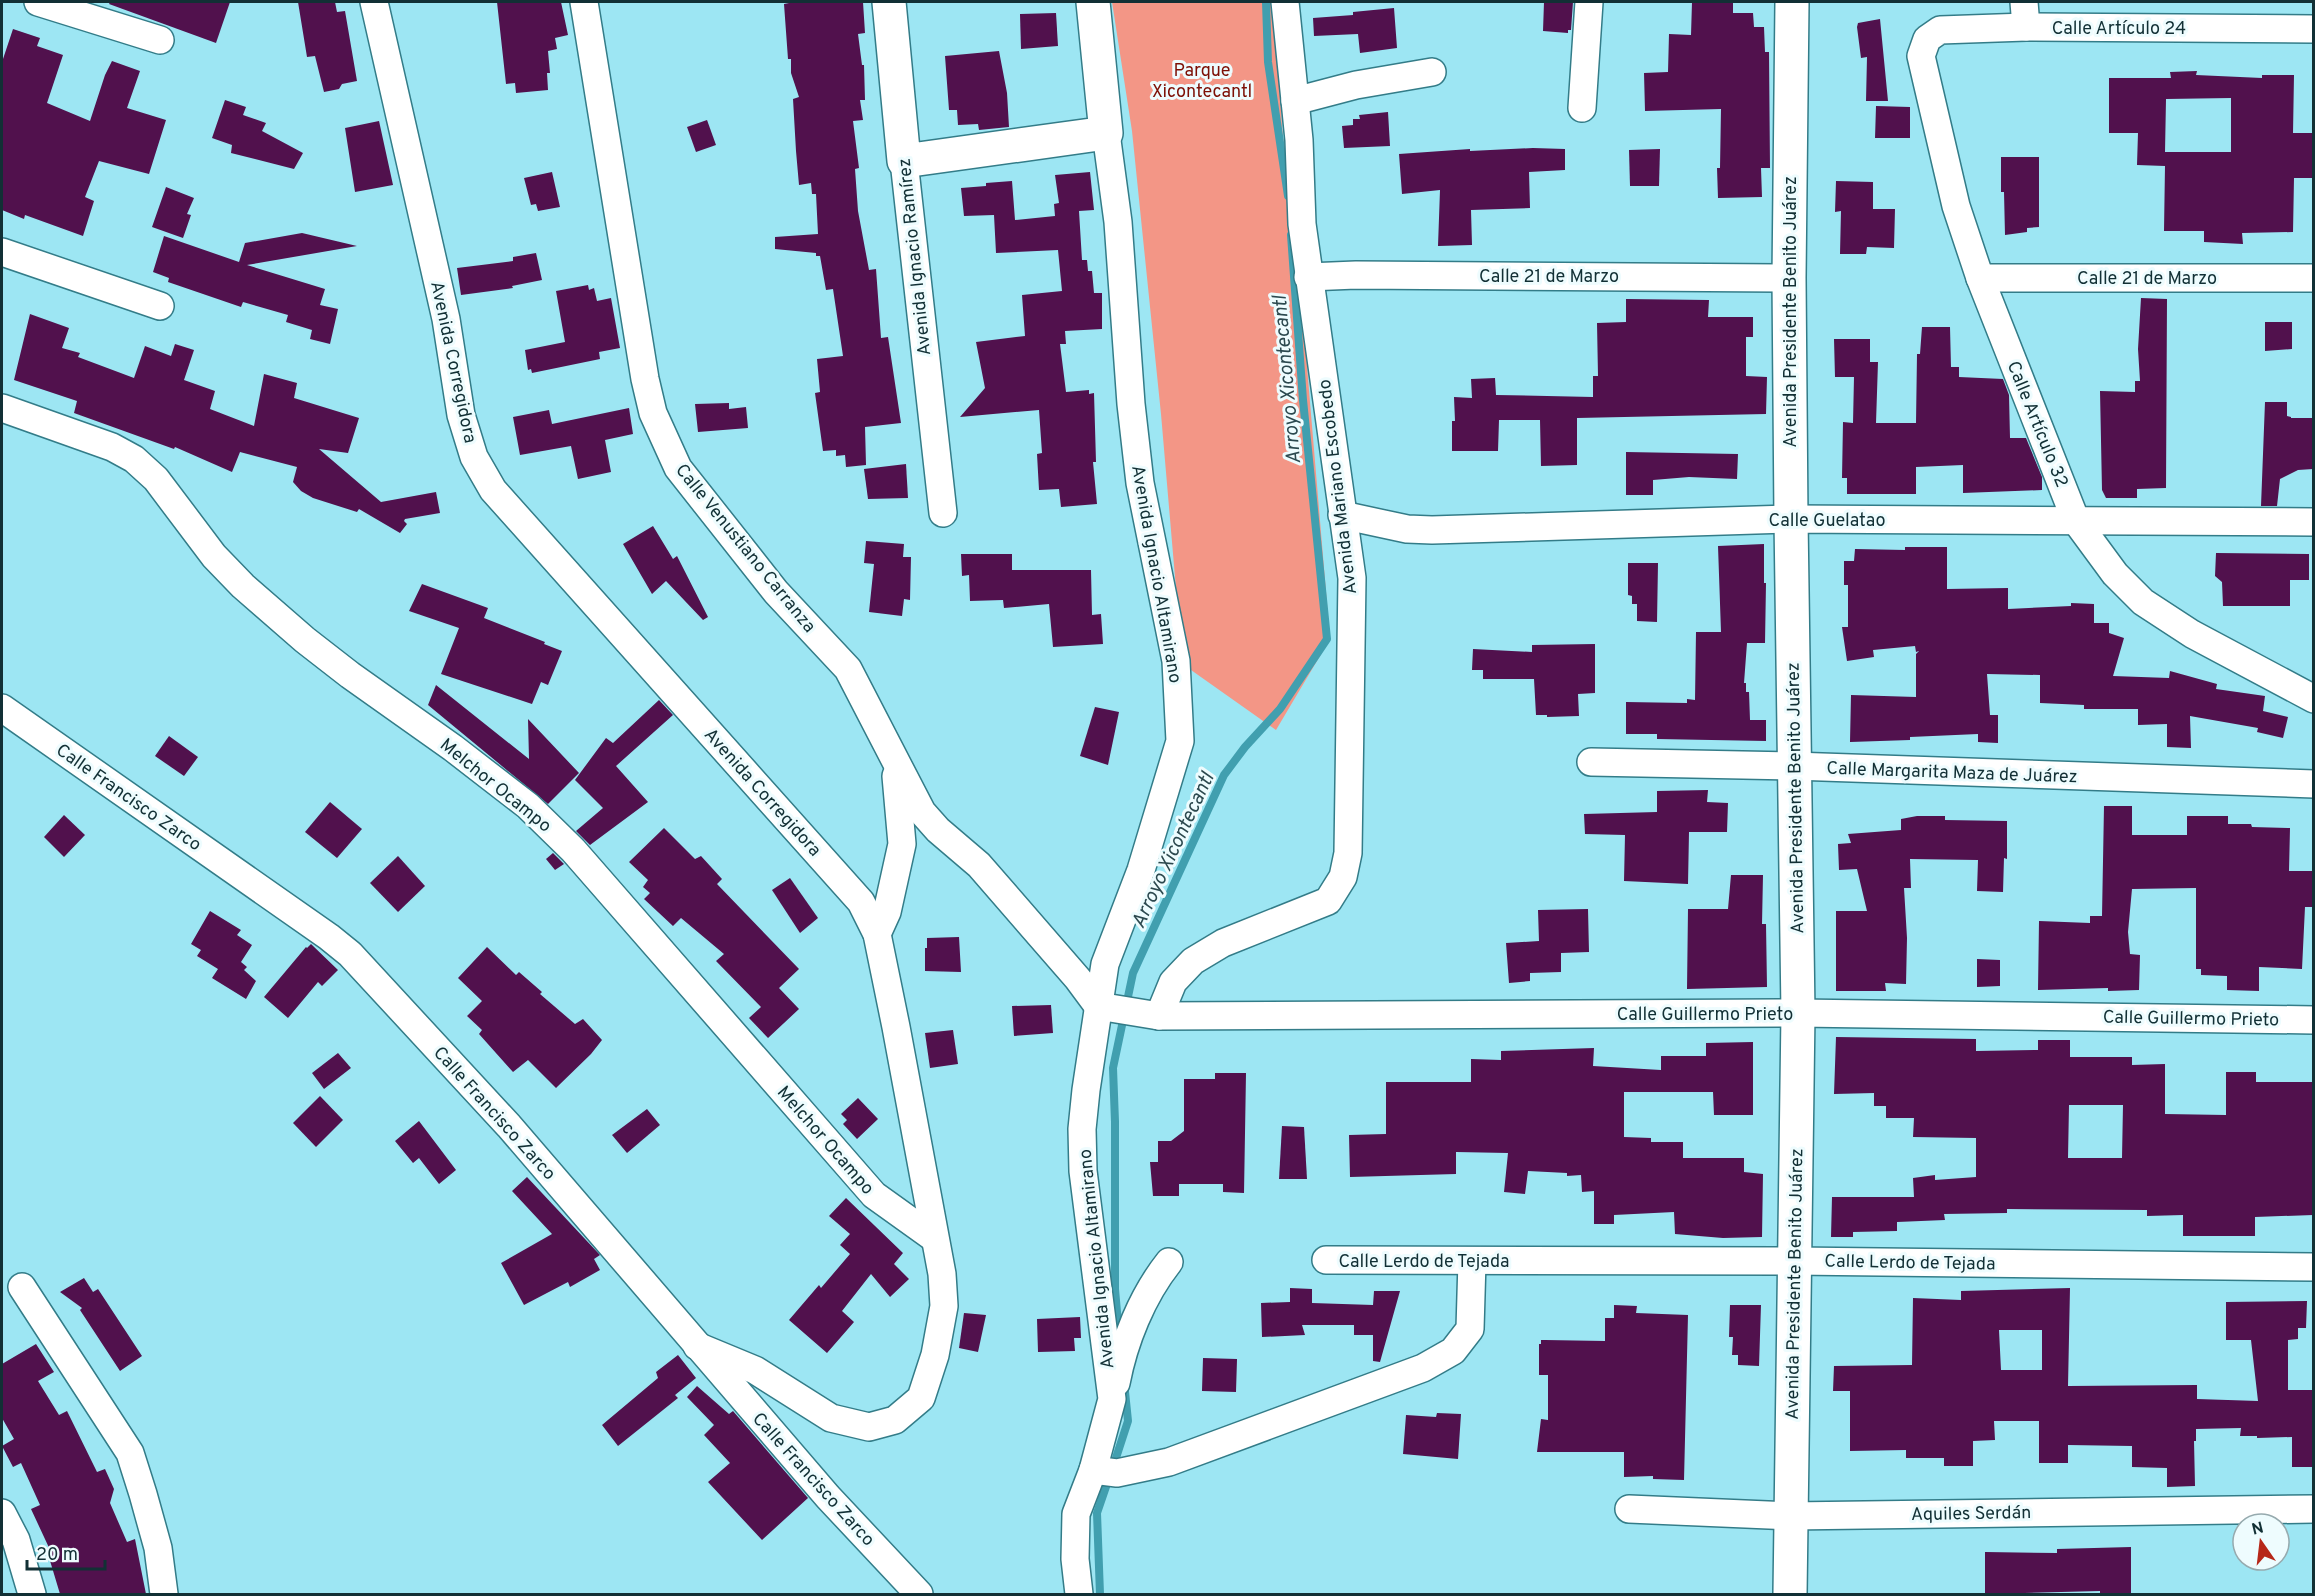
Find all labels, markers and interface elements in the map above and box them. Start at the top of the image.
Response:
street label: Calle Artículo 24 [2052,18,2186,41]
park label: Parque Xicontecantl [1152,60,1252,104]
street label: Avenida Ignacio Ramírez [894,157,937,357]
street label: Avenida Presidente Benito Juárez [1780,176,1803,448]
street label: Calle 21 de Marzo [1479,266,1619,289]
street label: Calle 21 de Marzo [2077,268,2217,291]
street label: Avenida Corregidora [424,279,481,445]
water label: Arroyo Xicontecantl [1268,294,1308,465]
street label: Calle Artículo 32 [2001,358,2072,491]
street label: Avenida Mariano Escobedo [1314,378,1363,596]
street label: Calle Venustiano Carranza [670,460,820,638]
street label: Avenida Ignacio Altamirano [1125,463,1186,685]
street label: Calle Guelatao [1769,510,1885,533]
street label: Avenida Presidente Benito Juárez [1783,662,1810,934]
street label: Avenida Corregidora [698,724,826,862]
street label: Melchor Ocampo [435,734,556,838]
street label: Calle Francisco Zarco [51,739,205,857]
street label: Calle Margarita Maza de Juárez [1826,758,2078,789]
water label: Arroyo Xicontecantl [1126,768,1222,933]
street label: Calle Guillermo Prieto [1617,1004,1793,1027]
street label: Calle Guillermo Prieto [2103,1006,2279,1033]
street label: Calle Francisco Zarco [428,1042,560,1186]
street label: Melchor Ocampo [771,1082,878,1200]
street label: Avenida Ignacio Altamirano [1074,1148,1120,1370]
street label: Avenida Presidente Benito Juárez [1782,1148,1809,1420]
street label: Calle Lerdo de Tejada [1338,1251,1510,1274]
street label: Calle Lerdo de Tejada [1824,1251,1996,1276]
street label: Calle Francisco Zarco [747,1408,879,1552]
street label: Aquiles Serdán [1911,1502,2031,1527]
north arrow [2231,1512,2291,1572]
text: N [2250,1518,2266,1540]
scale bar [27,1533,105,1571]
text: 20 m [36,1544,78,1567]

